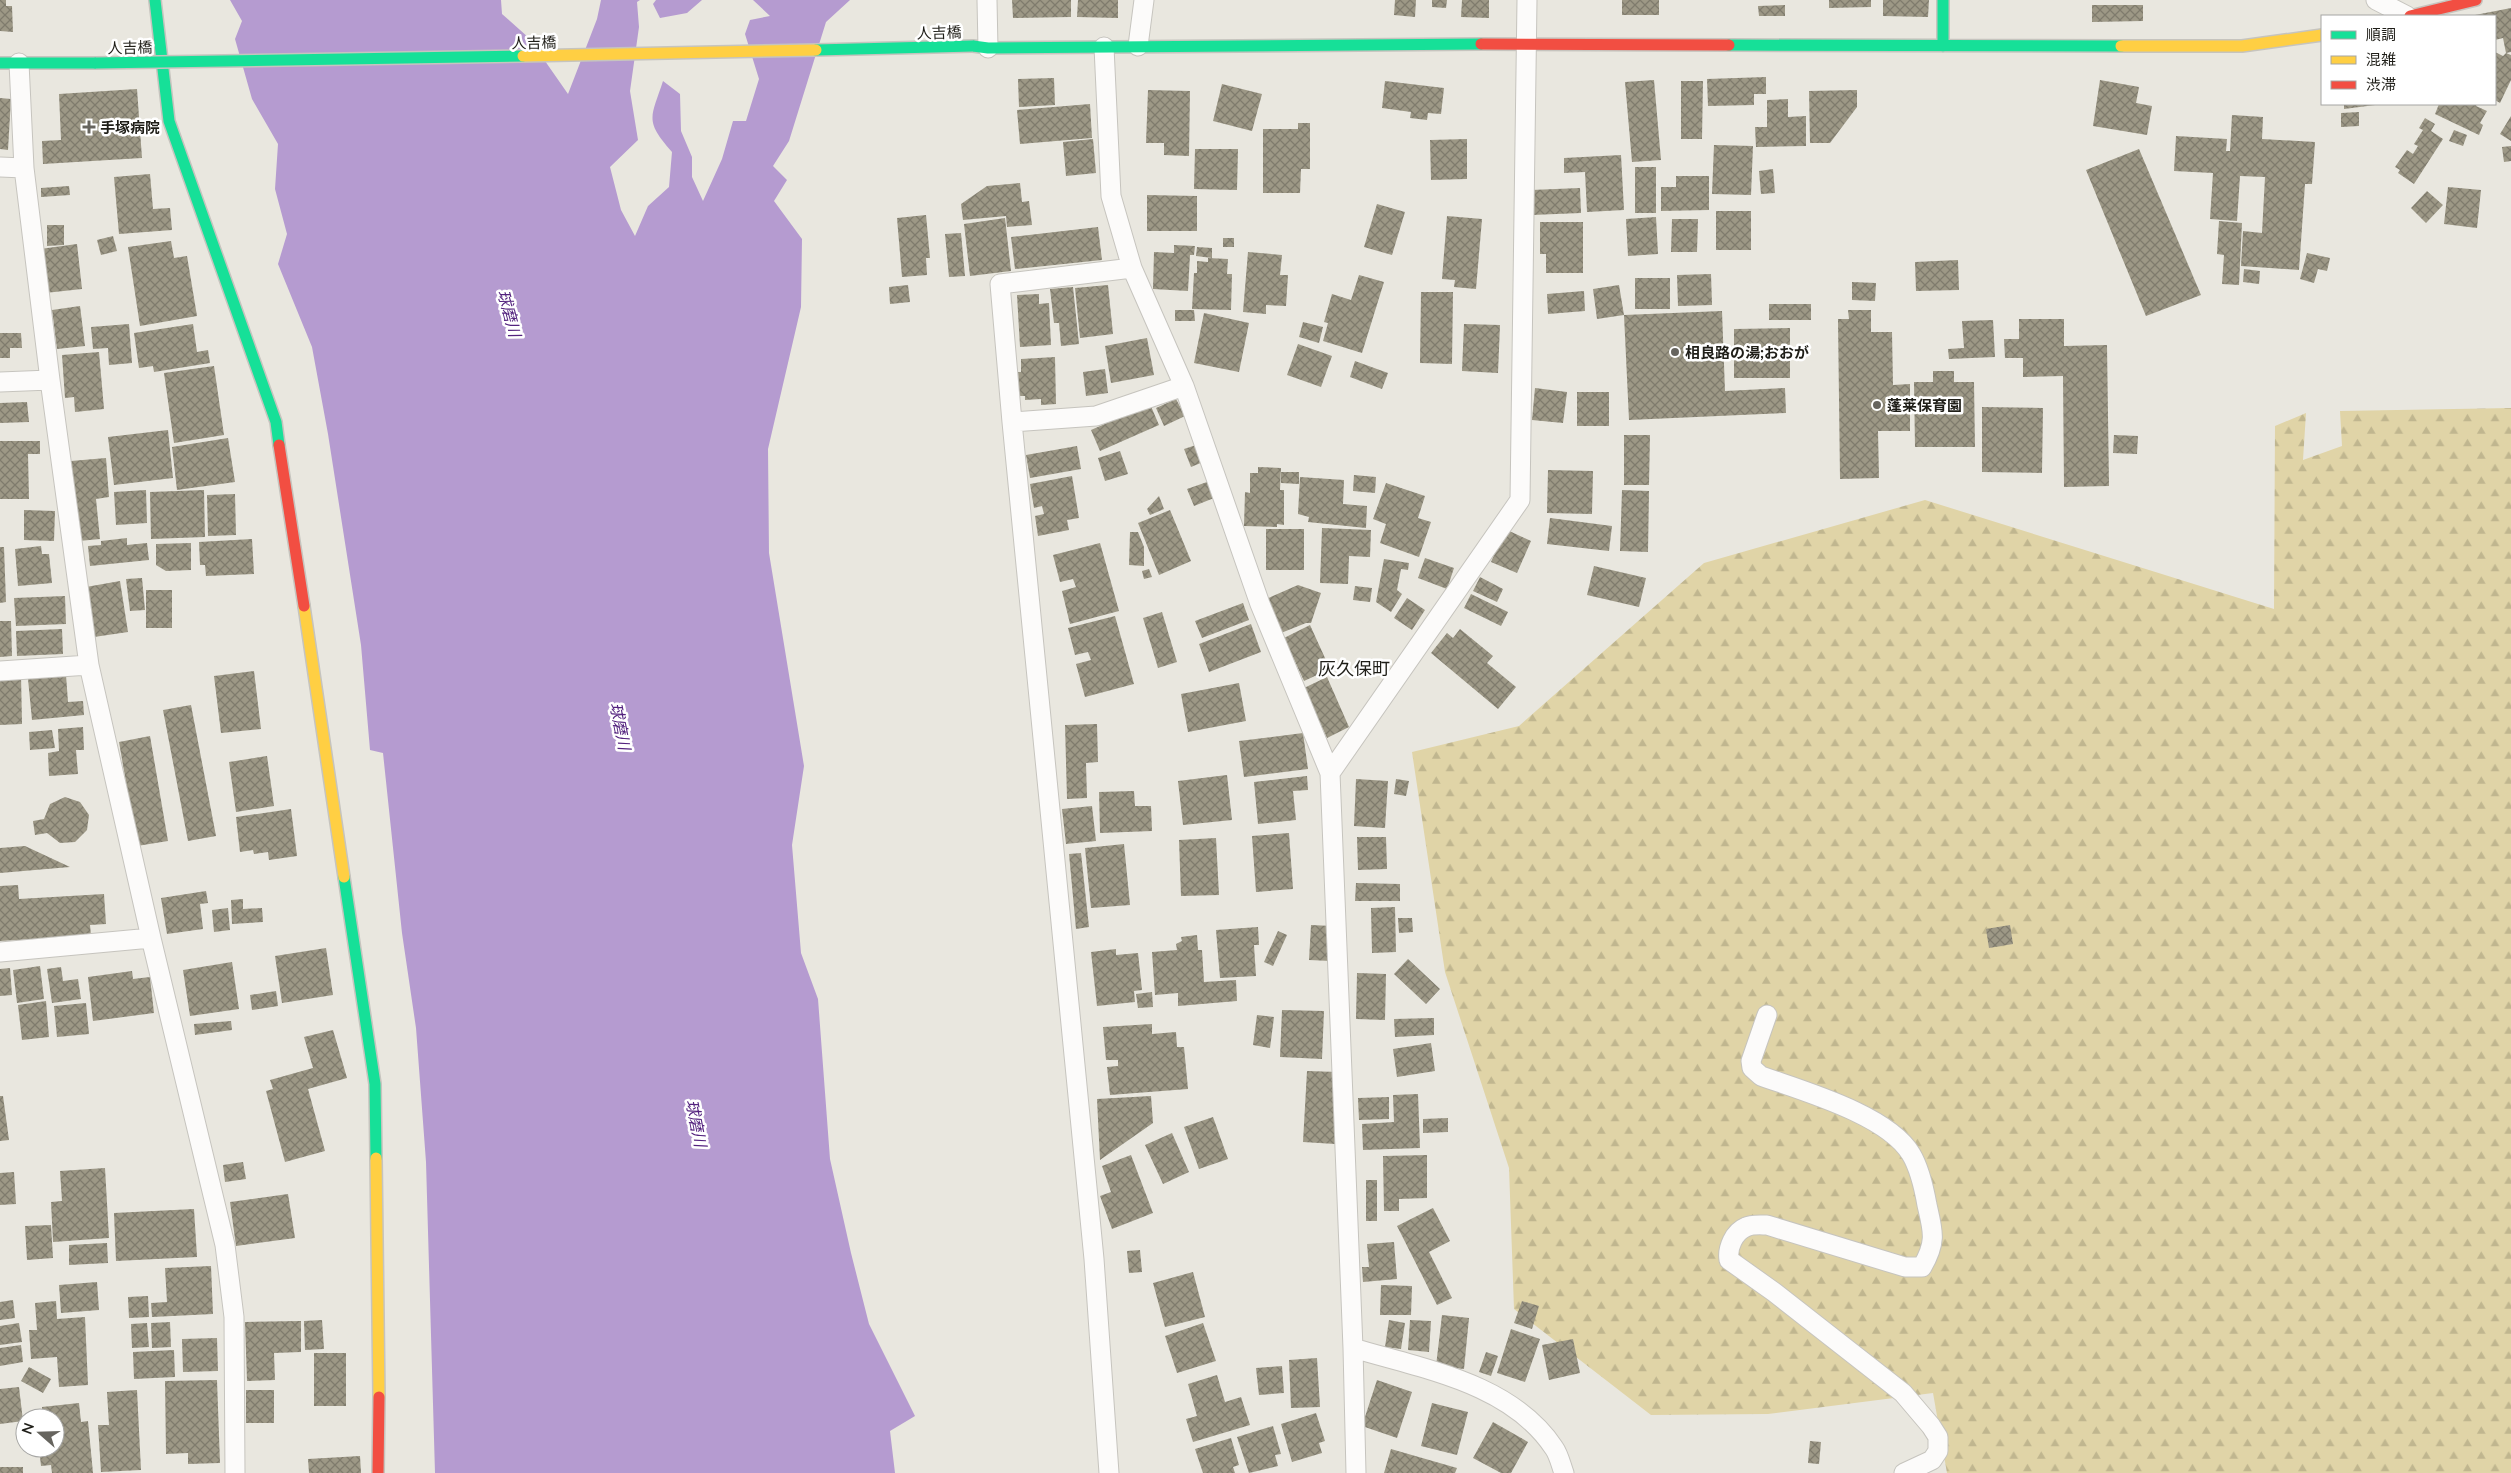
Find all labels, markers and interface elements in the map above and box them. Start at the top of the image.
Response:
legend [2321,15,2496,105]
street label: 人吉橋 [916,22,962,42]
text: 順調 [2366,25,2396,43]
street label: 人吉橋 [511,33,557,51]
street label: 人吉橋 [107,38,153,56]
text: 混雑 [2366,50,2396,68]
text: 渋滞 [2366,75,2396,93]
place label: 手塚病院 [100,118,160,136]
marker: 手塚病院 [82,120,96,134]
water label: 球磨川 [495,287,526,341]
place label: 相良路の湯;おおが [1685,343,1809,361]
marker: 相良路の湯;おおが [1669,346,1681,358]
place label: 蓬莱保育園 [1887,396,1962,414]
marker: 蓬莱保育園 [1871,399,1883,411]
district label: 灰久保町 [1318,657,1390,679]
water label: 球磨川 [607,701,635,753]
water label: 球磨川 [683,1098,711,1150]
north arrow [15,1408,65,1458]
text: N [17,1420,37,1436]

